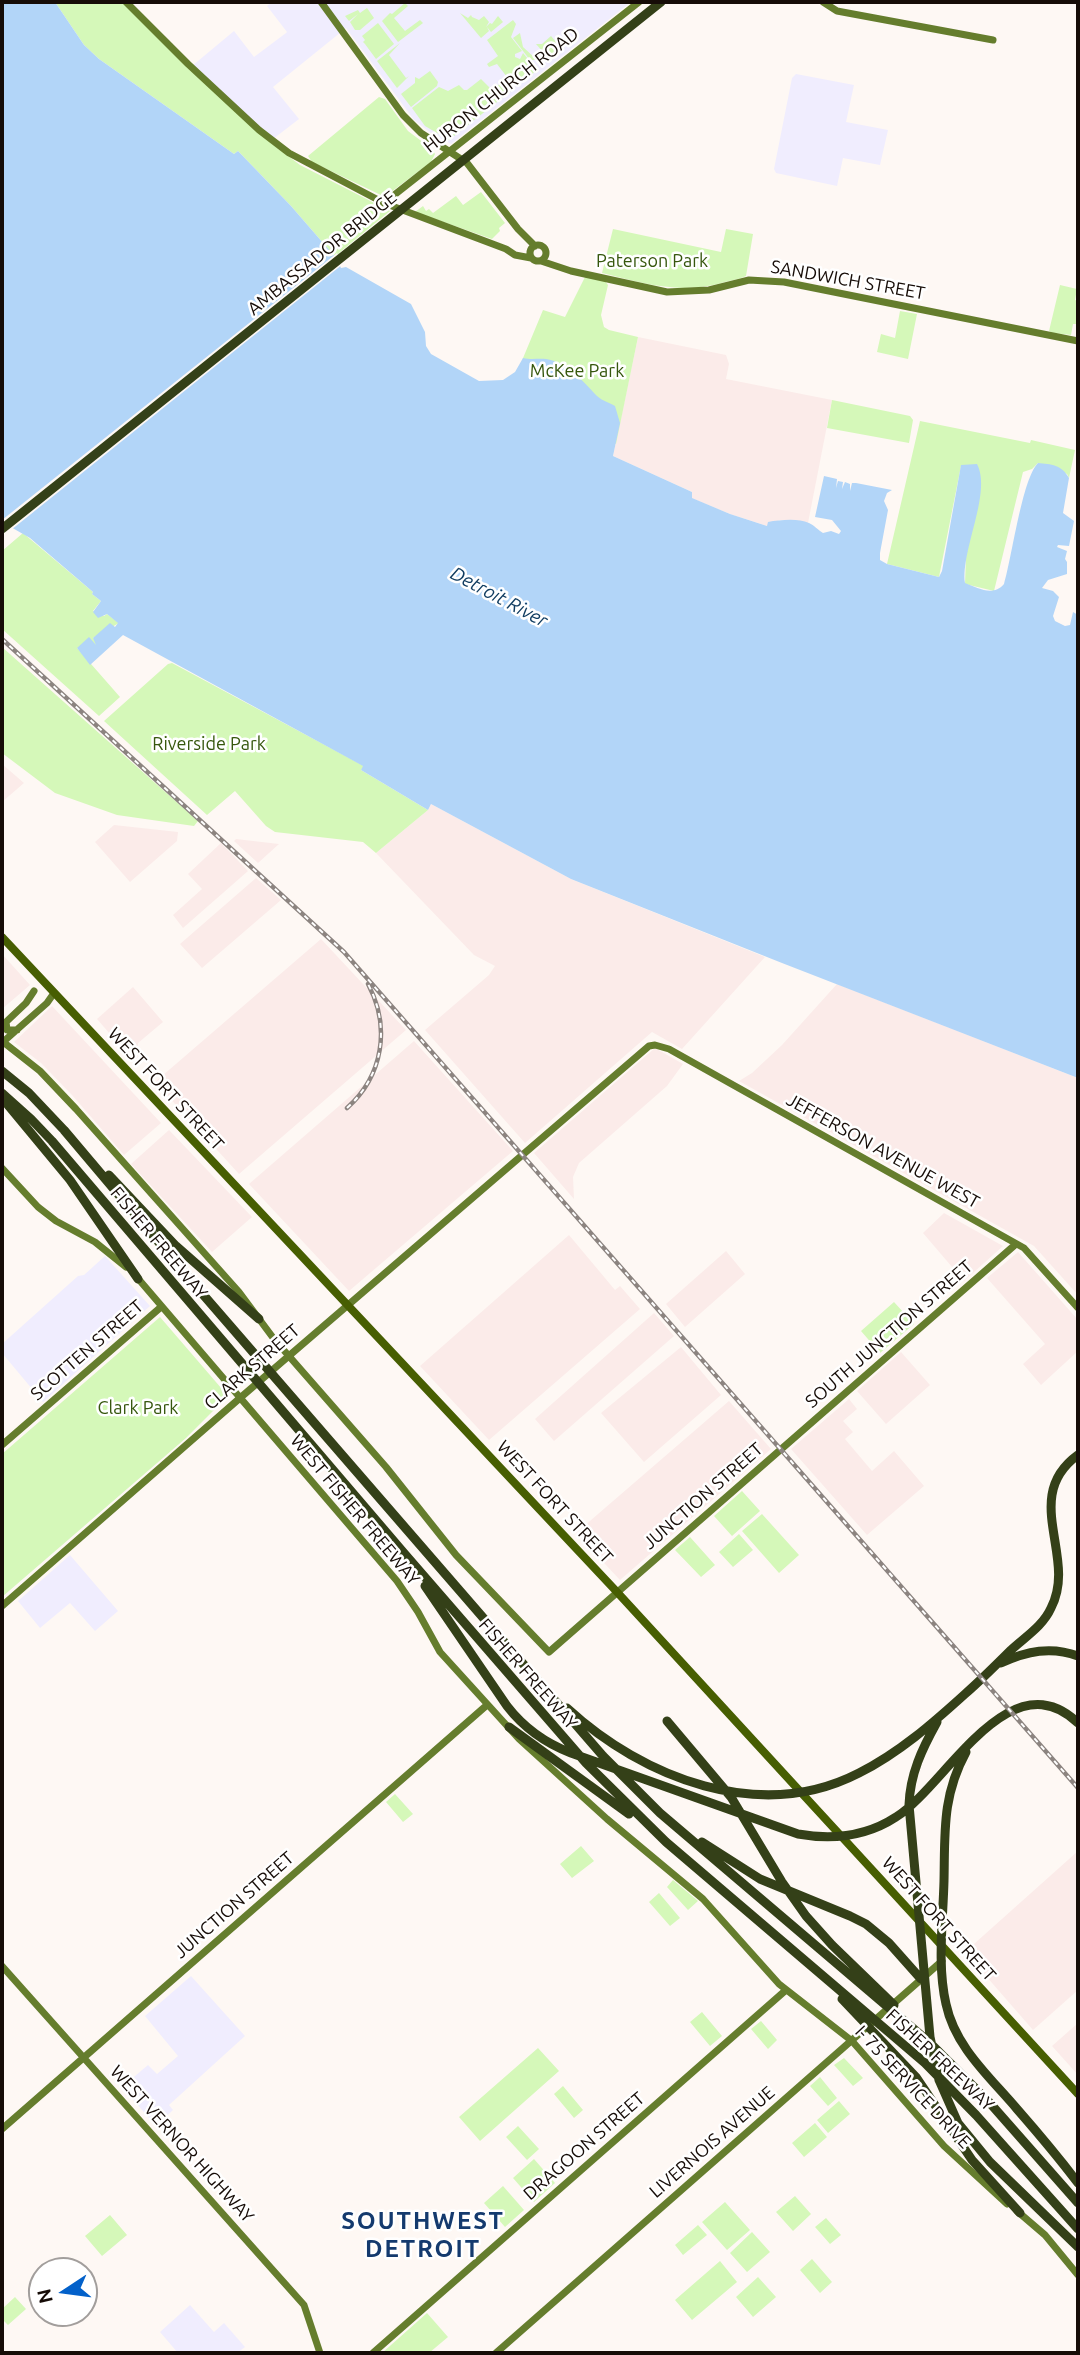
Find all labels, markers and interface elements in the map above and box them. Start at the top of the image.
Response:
street label: HURON CHURCH ROAD [419,23,583,157]
street label: AMBASSADOR BRIDGE [243,186,401,320]
park label: Paterson Park [596,250,708,272]
street label: SANDWICH STREET [769,256,927,304]
park label: McKee Park [530,360,624,382]
water label: Detroit River [447,562,551,632]
park label: Riverside Park [152,733,266,755]
street label: WEST FORT STREET [104,1023,228,1155]
street label: JEFFERSON AVENUE WEST [783,1089,983,1213]
street label: FISHER FREEWAY [106,1183,212,1303]
street label: SOUTH JUNCTION STREET [801,1256,977,1412]
street label: SCOTTEN STREET [26,1295,148,1405]
street label: CLARK STREET [200,1320,304,1414]
park label: Clark Park [98,1397,178,1419]
street label: WEST FISHER FREEWAY [286,1430,424,1590]
street label: WEST FORT STREET [493,1436,617,1568]
street label: JUNCTION STREET [639,1438,767,1554]
street label: FISHER FREEWAY [474,1614,582,1734]
street label: JUNCTION STREET [170,1847,298,1963]
street label: WEST FORT STREET [877,1852,1001,1986]
street label: FISHER FREEWAY [882,2004,998,2116]
street label: I- 75 SERVICE DRIVE [850,2021,976,2153]
street label: WEST VERNOR HIGHWAY [106,2061,258,2227]
street label: LIVERNOIS AVENUE [645,2082,779,2202]
street label: DRAGOON STREET [519,2087,649,2205]
district label: SOUTHWEST DETROIT [342,2207,504,2263]
north arrow [28,2257,98,2327]
text: N [32,2287,57,2306]

